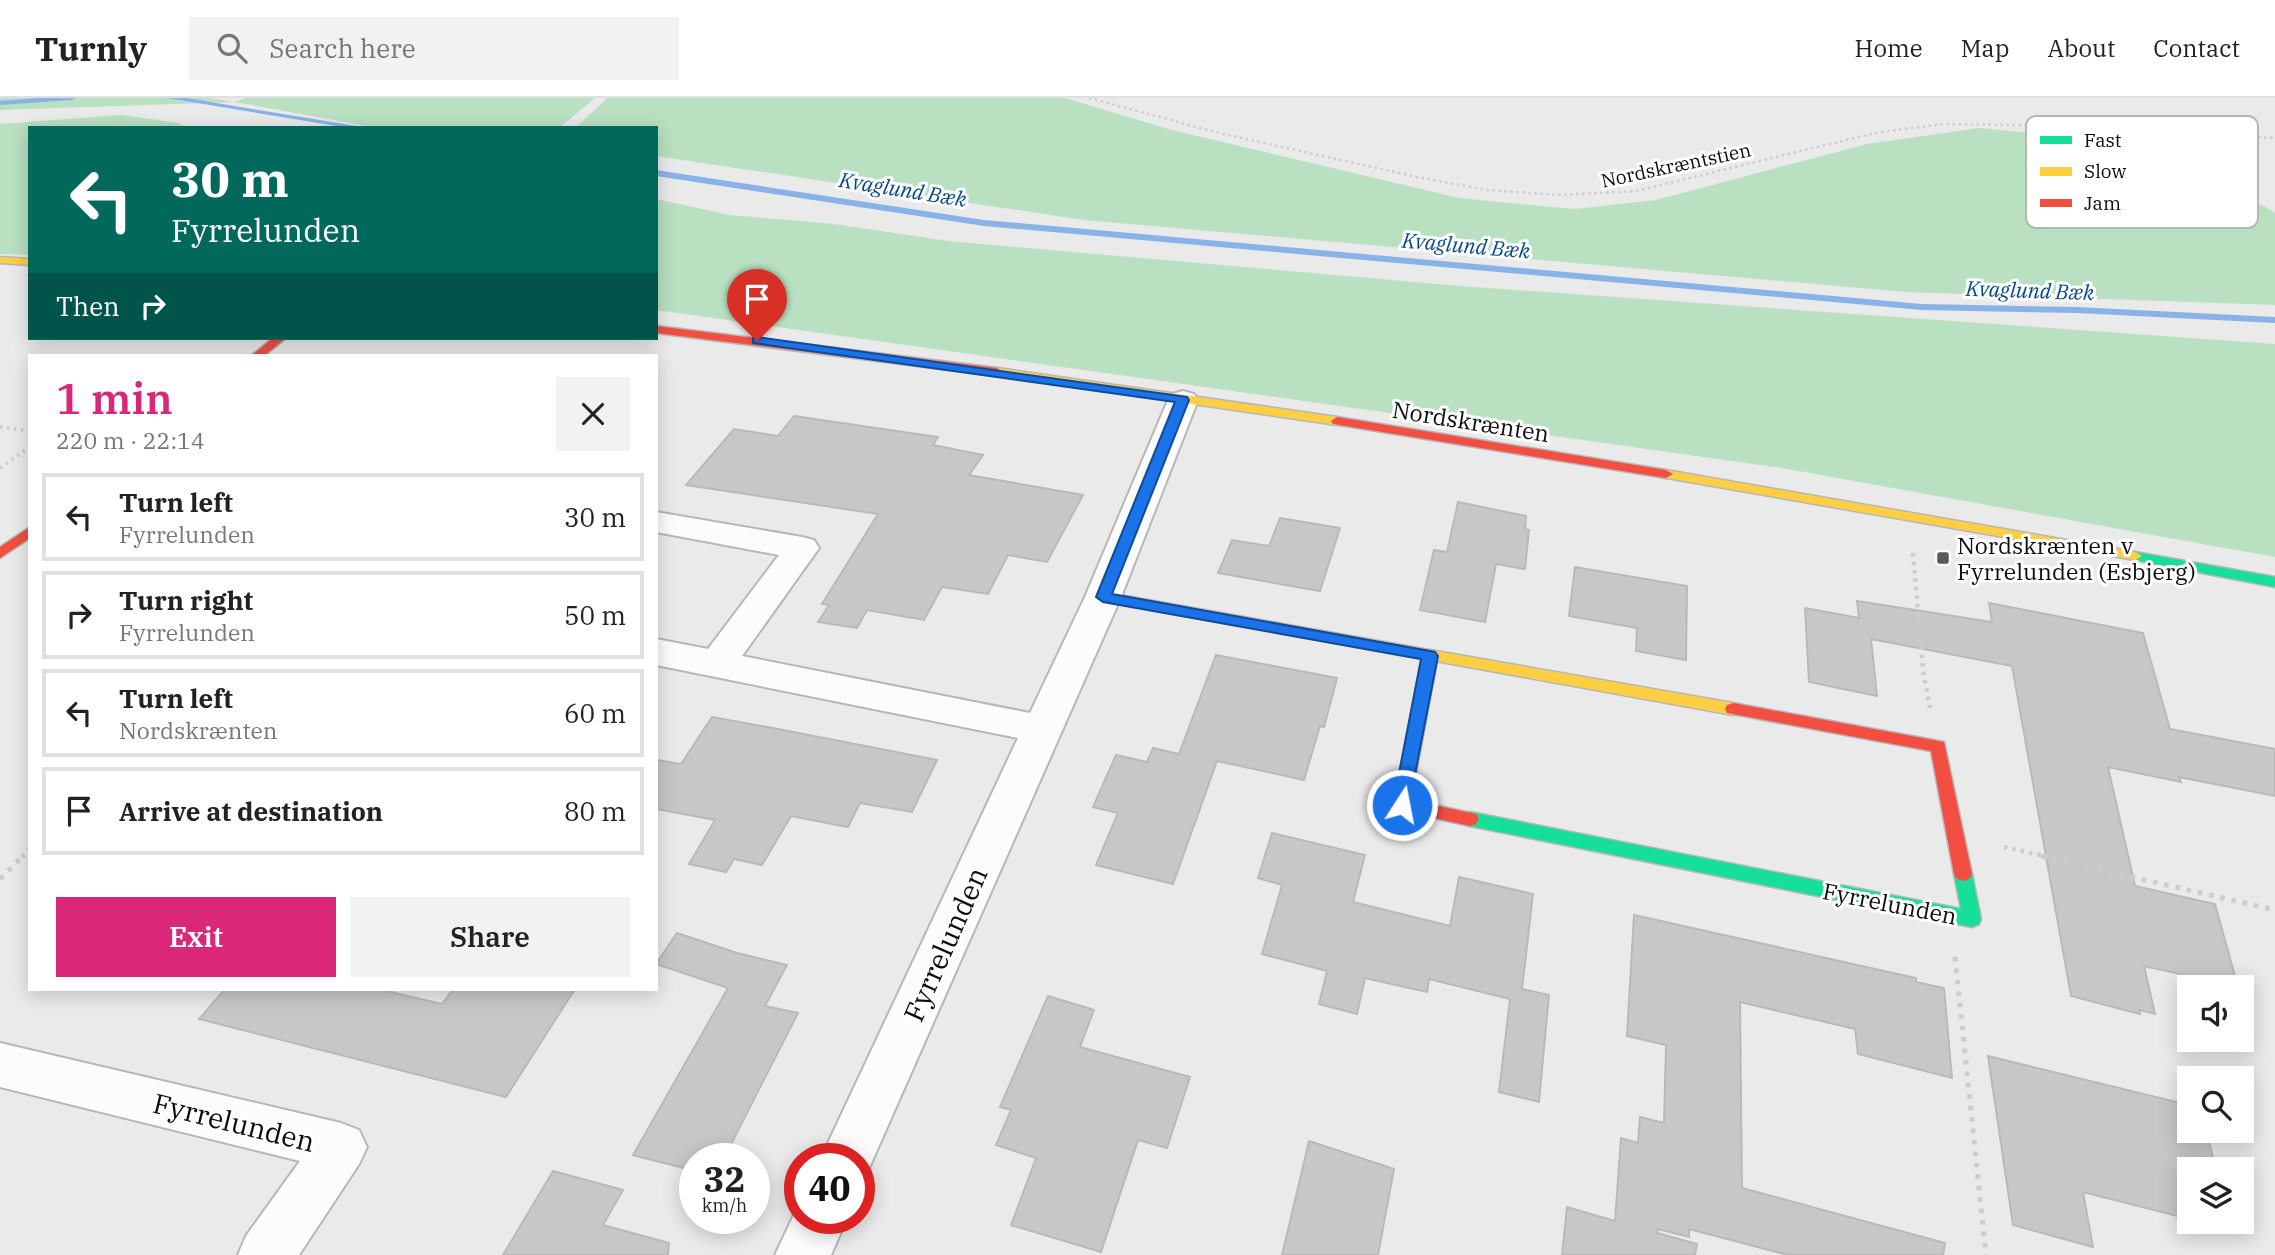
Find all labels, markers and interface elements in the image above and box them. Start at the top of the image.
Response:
search box [189,17,679,80]
text: Turnly [35,27,147,70]
icon: search [213,29,251,67]
text: Search here [269,31,416,65]
text: Home [1855,32,1923,64]
text: Map [1961,32,2009,64]
text: About [2047,32,2115,64]
text: Contact [2153,32,2240,64]
legend [2026,116,2258,228]
text: Fast [2084,128,2122,152]
street label: Nordskræntstien [1599,137,1753,193]
text: 30 m [171,147,289,210]
icon: left [56,154,147,245]
text: Slow [2084,159,2126,183]
water label: Kvaglund Bæk [836,165,969,213]
text: Jam [2084,191,2121,215]
text: Fyrrelunden [171,209,360,251]
water label: Kvaglund Bæk [1400,225,1532,265]
pin [727,269,787,341]
water label: Kvaglund Bæk [1964,274,2095,306]
icon: arrive [738,280,776,318]
icon: right [134,287,172,325]
text: Then [56,289,120,323]
text: 1 min [56,371,173,426]
button: close [556,377,630,451]
street label: Nordskrænten [1390,394,1552,448]
text: 220 m · 22:14 [56,425,205,455]
text: Turn left [119,485,233,519]
icon: left [60,498,98,536]
text: 30 m [564,500,626,534]
text: Fyrrelunden [119,519,255,549]
place label: Nordskrænten v Fyrrelunden (Esbjerg) [1957,530,2196,586]
marker: Nordskrænten v Fyrrelunden (Esbjerg) [1935,550,1951,566]
text: Turn right [119,583,253,617]
icon: right [60,596,98,634]
text: 50 m [564,598,626,632]
text: Fyrrelunden [119,617,255,647]
text: Turn left [119,681,233,715]
icon: left [60,694,98,732]
text: 60 m [564,696,626,730]
text: Nordskrænten [119,715,278,745]
position arrow [1365,768,1439,842]
icon: arrive [60,792,98,830]
text: Arrive at destination [119,794,383,828]
text: 80 m [564,794,626,828]
street label: Fyrrelunden [894,861,996,1027]
street label: Fyrrelunden [1820,875,1960,931]
button: Exit [56,897,336,977]
button: Share [350,897,630,977]
map controls [2177,975,2254,1234]
button: sound [2177,975,2254,1052]
button: search [2177,1066,2254,1143]
street label: Fyrrelunden [149,1084,319,1160]
speed limit sign: 40 [784,1143,875,1234]
text: 32 [703,1156,746,1202]
button: layers [2177,1157,2254,1234]
text: km/h [702,1194,747,1217]

